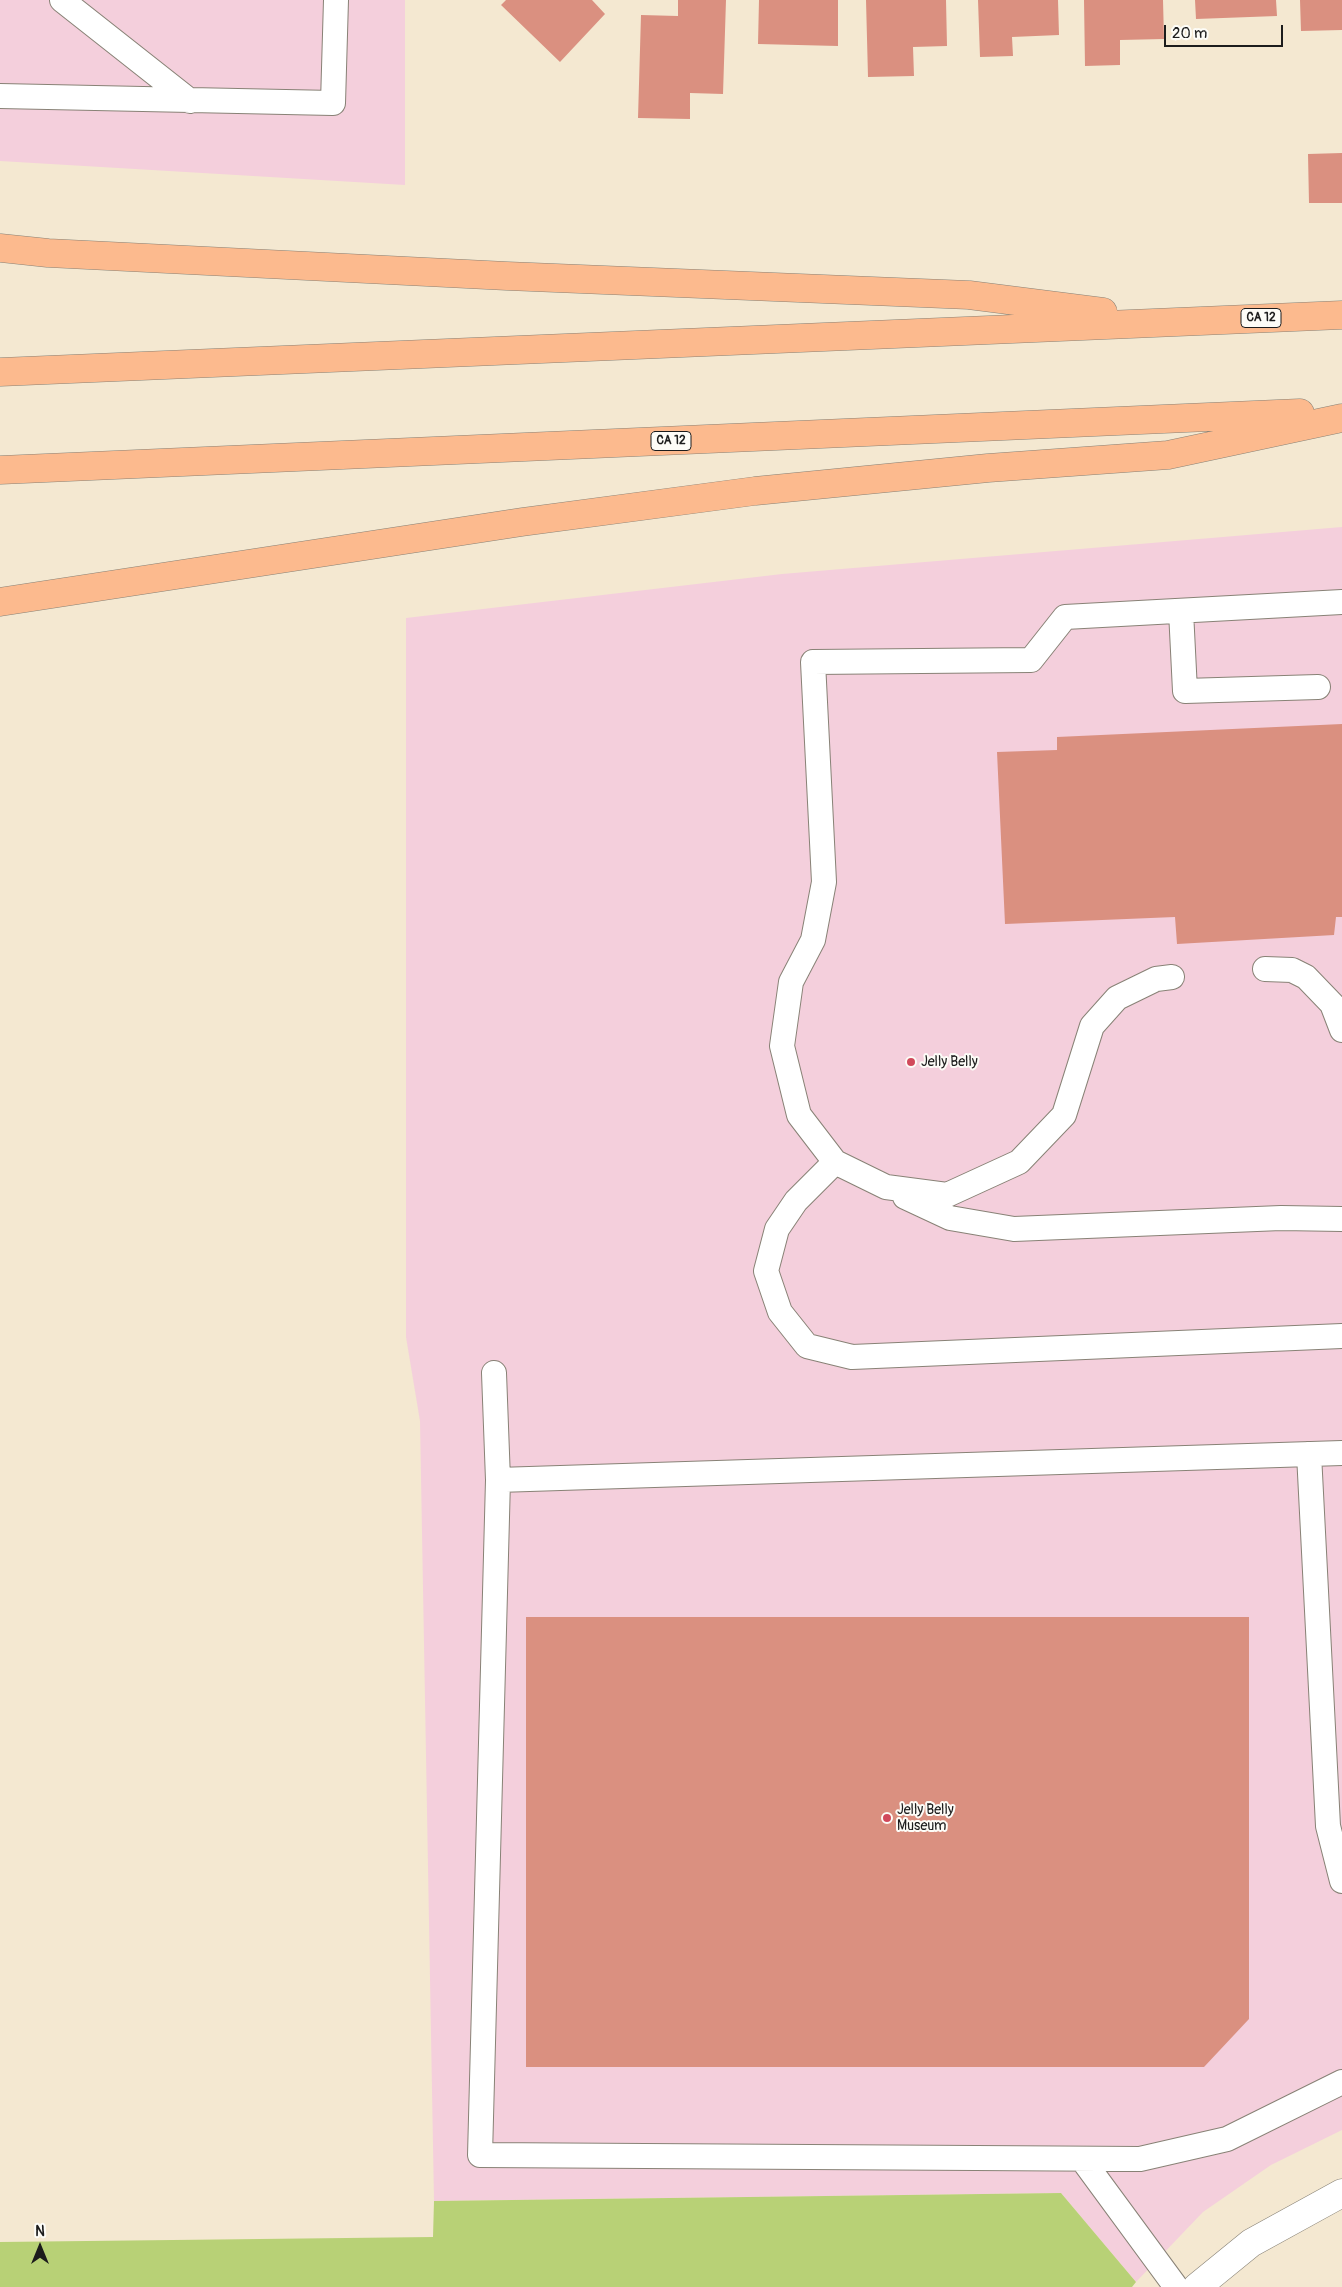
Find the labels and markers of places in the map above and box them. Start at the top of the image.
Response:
place label: Jelly Belly [921,1054,978,1070]
marker: Jelly Belly [905,1056,917,1068]
place label: Jelly Belly Museum [897,1802,954,1834]
marker: Jelly Belly Museum [881,1812,893,1824]

